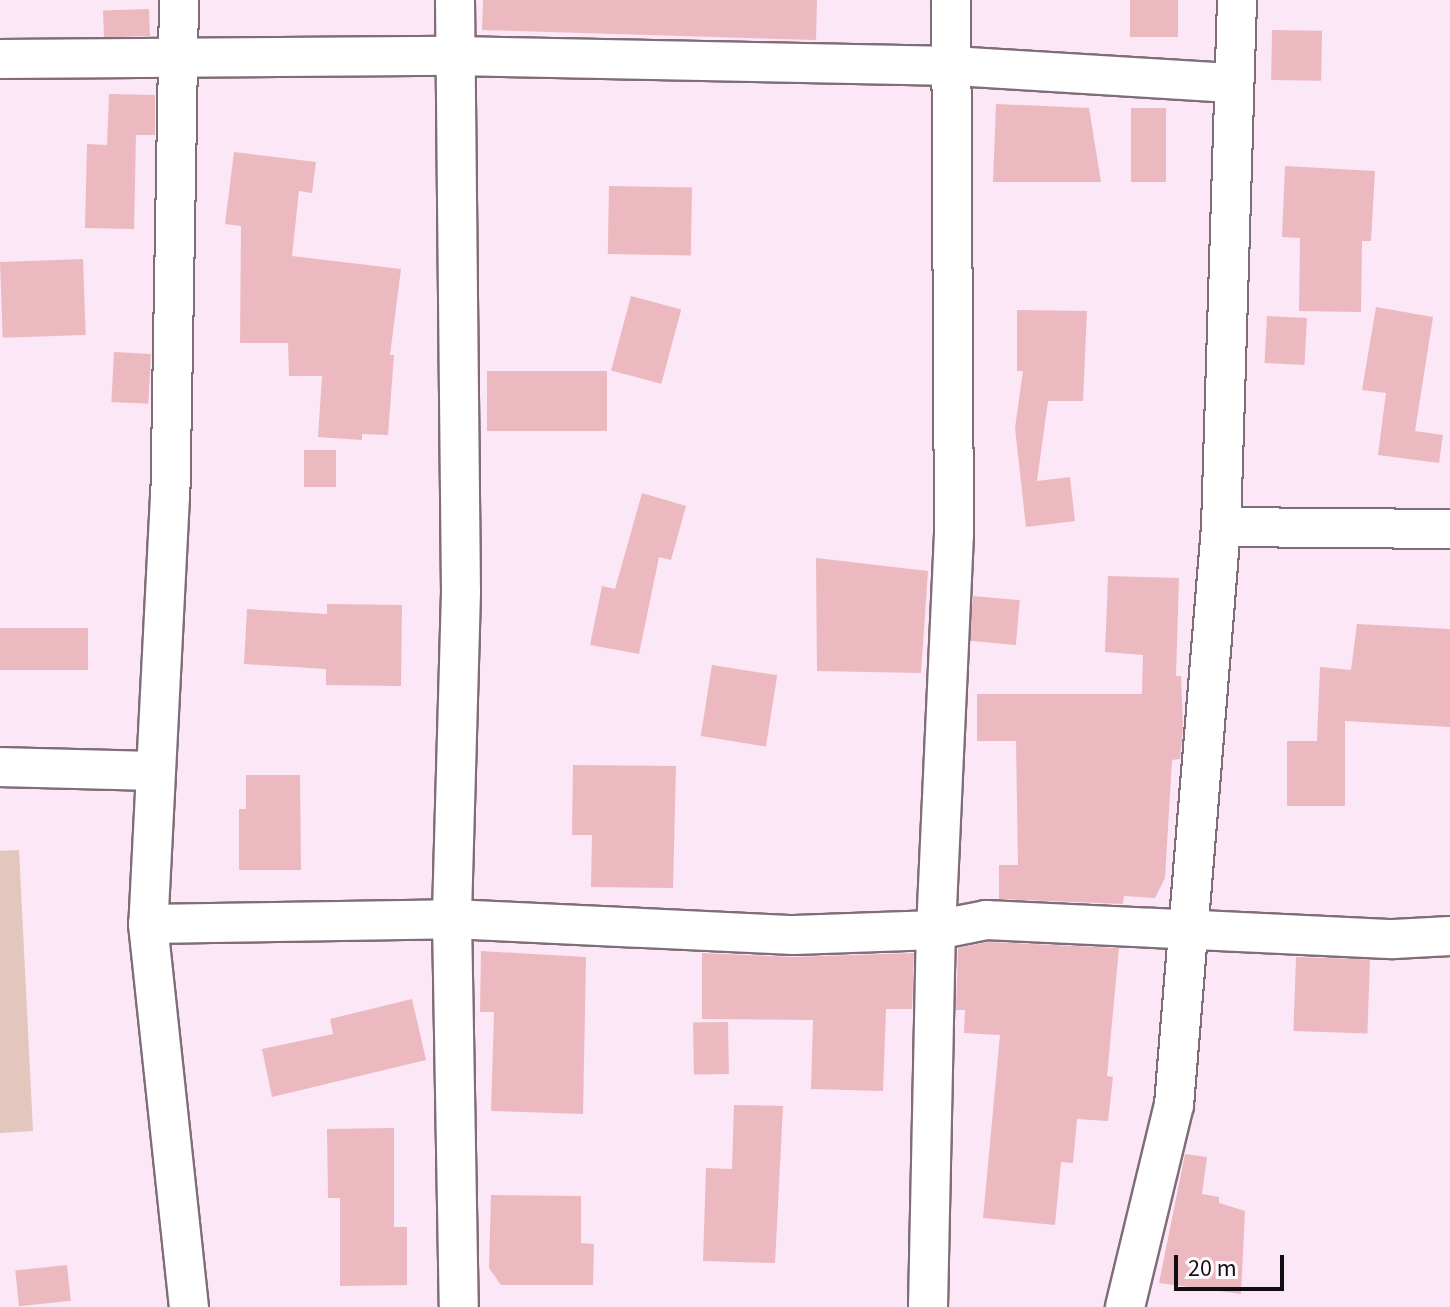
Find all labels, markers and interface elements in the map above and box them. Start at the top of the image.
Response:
scale bar [1178,1239,1288,1289]
text: 20 m [1188,1251,1237,1286]

